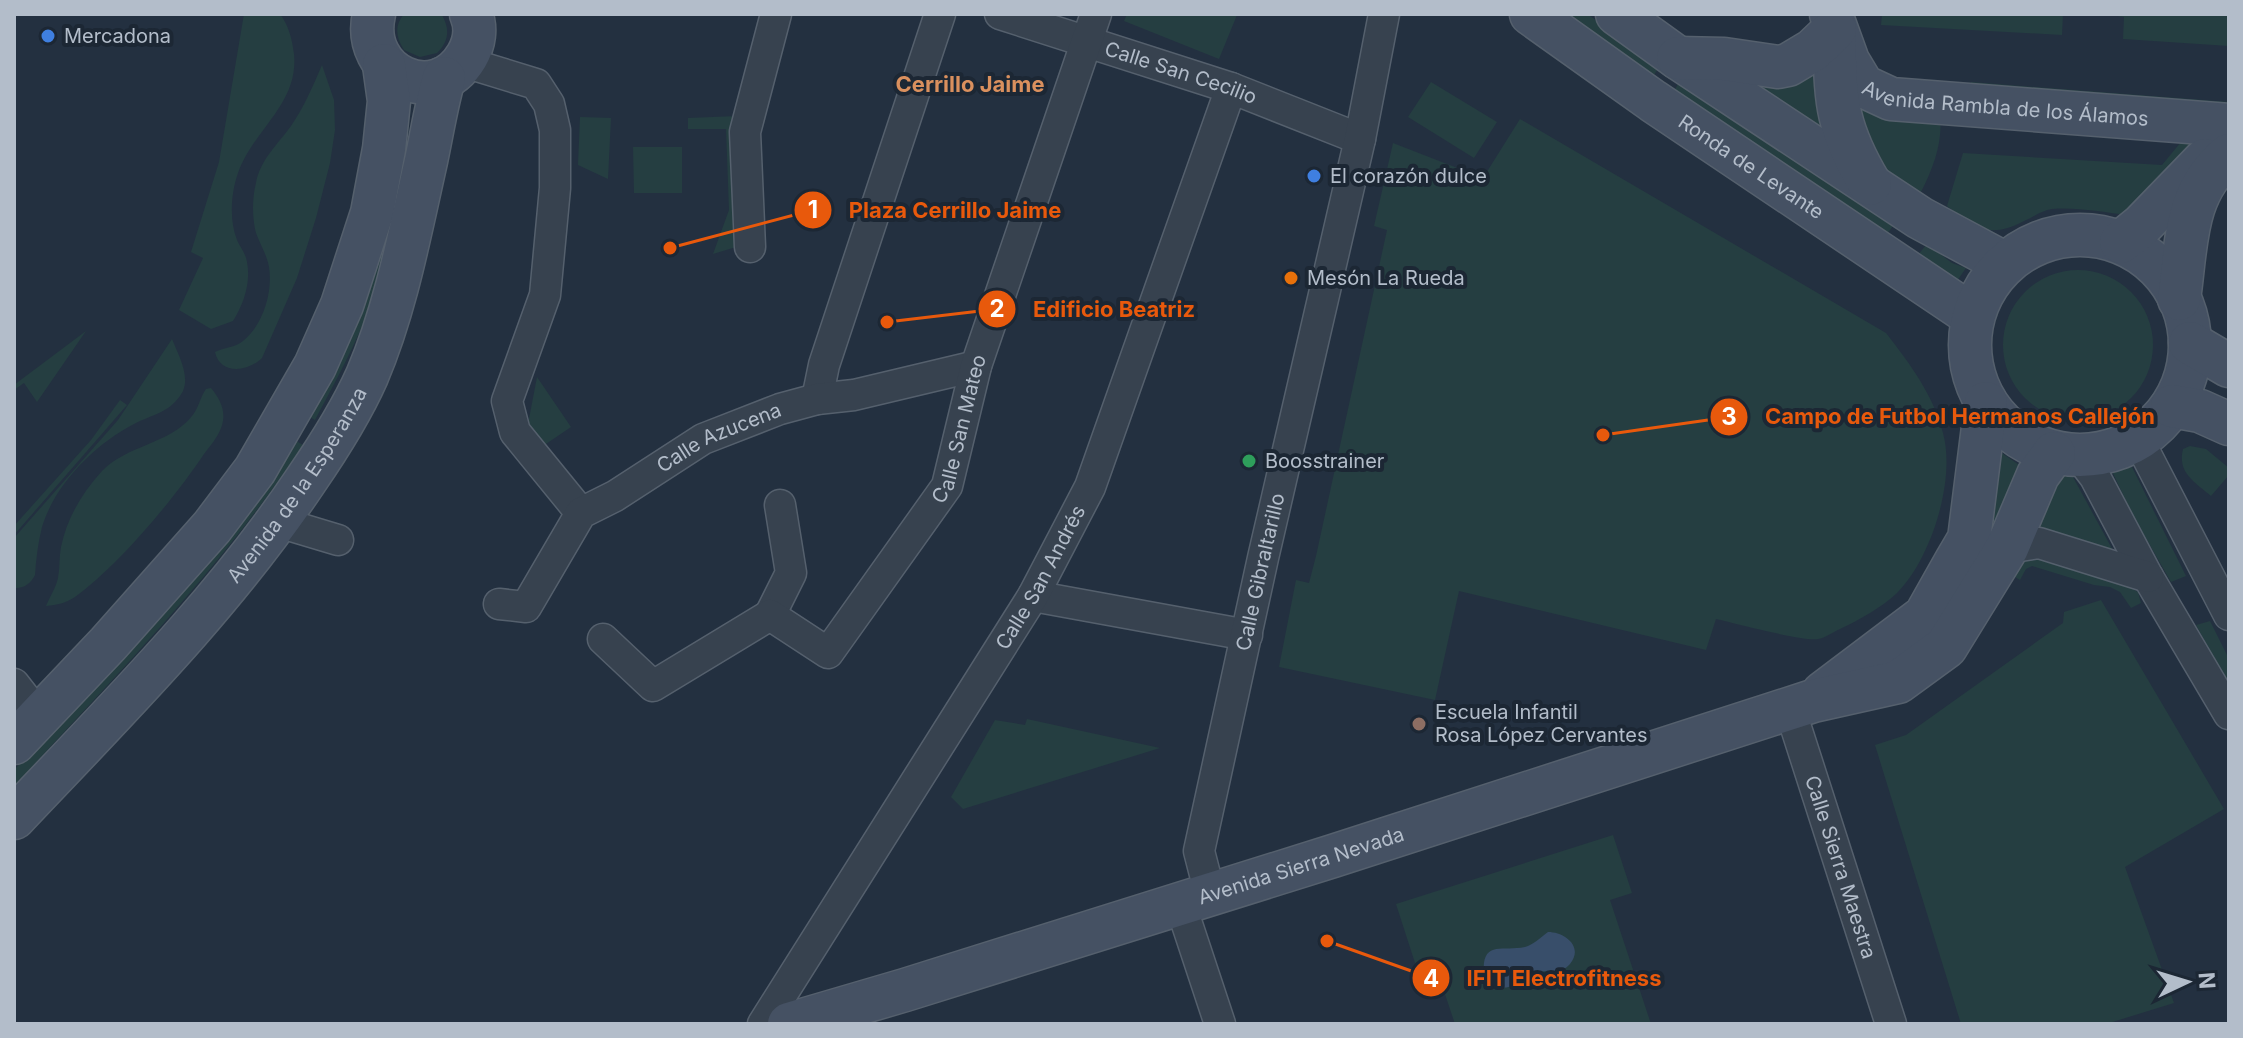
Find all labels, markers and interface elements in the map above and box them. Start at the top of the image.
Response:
place label: Mercadona [64,24,171,48]
marker: Mercadona [39,27,57,45]
street label: Calle San Cecilio [1102,36,1260,109]
district label: Cerrillo Jaime [896,71,1044,97]
street label: Avenida Rambla de los Álamos [1858,75,2150,131]
street label: Ronda de Levante [1674,110,1828,224]
place label: El corazón dulce [1330,164,1487,188]
marker: El corazón dulce [1305,167,1323,185]
callout: Plaza Cerrillo Jaime [793,187,1077,233]
text: 1 [808,195,818,224]
text: Plaza Cerrillo Jaime [849,197,1061,223]
place label: Mesón La Rueda [1307,266,1465,290]
marker: Mesón La Rueda [1282,269,1300,287]
callout: Edificio Beatriz [977,286,1211,332]
text: 2 [989,294,1005,323]
text: Edificio Beatriz [1033,296,1195,322]
street label: Calle San Mateo [926,351,991,508]
street label: Avenida de la Esperanza [222,383,372,588]
callout: Campo de Futbol Hermanos Callejón [1709,394,2171,440]
street label: Calle Azucena [652,398,785,478]
text: 3 [1721,402,1737,431]
text: Campo de Futbol Hermanos Callejón [1765,403,2155,429]
place label: Boosstrainer [1265,449,1385,473]
marker: Boosstrainer [1240,452,1258,470]
street label: Calle Gibraltarillo [1231,491,1290,653]
street label: Calle San Andrés [990,501,1090,654]
place label: Escuela Infantil Rosa López Cervantes [1435,700,1647,747]
marker: Escuela Infantil Rosa López Cervantes [1410,715,1428,733]
street label: Calle Sierra Maestra [1800,772,1881,962]
street label: Avenida Sierra Nevada [1195,822,1407,909]
north arrow [2147,942,2227,1022]
callout: IFIT Electrofitness [1411,955,1678,1001]
text: 4 [1423,964,1439,993]
text: IFIT Electrofitness [1467,965,1661,991]
text: N [2193,971,2221,990]

